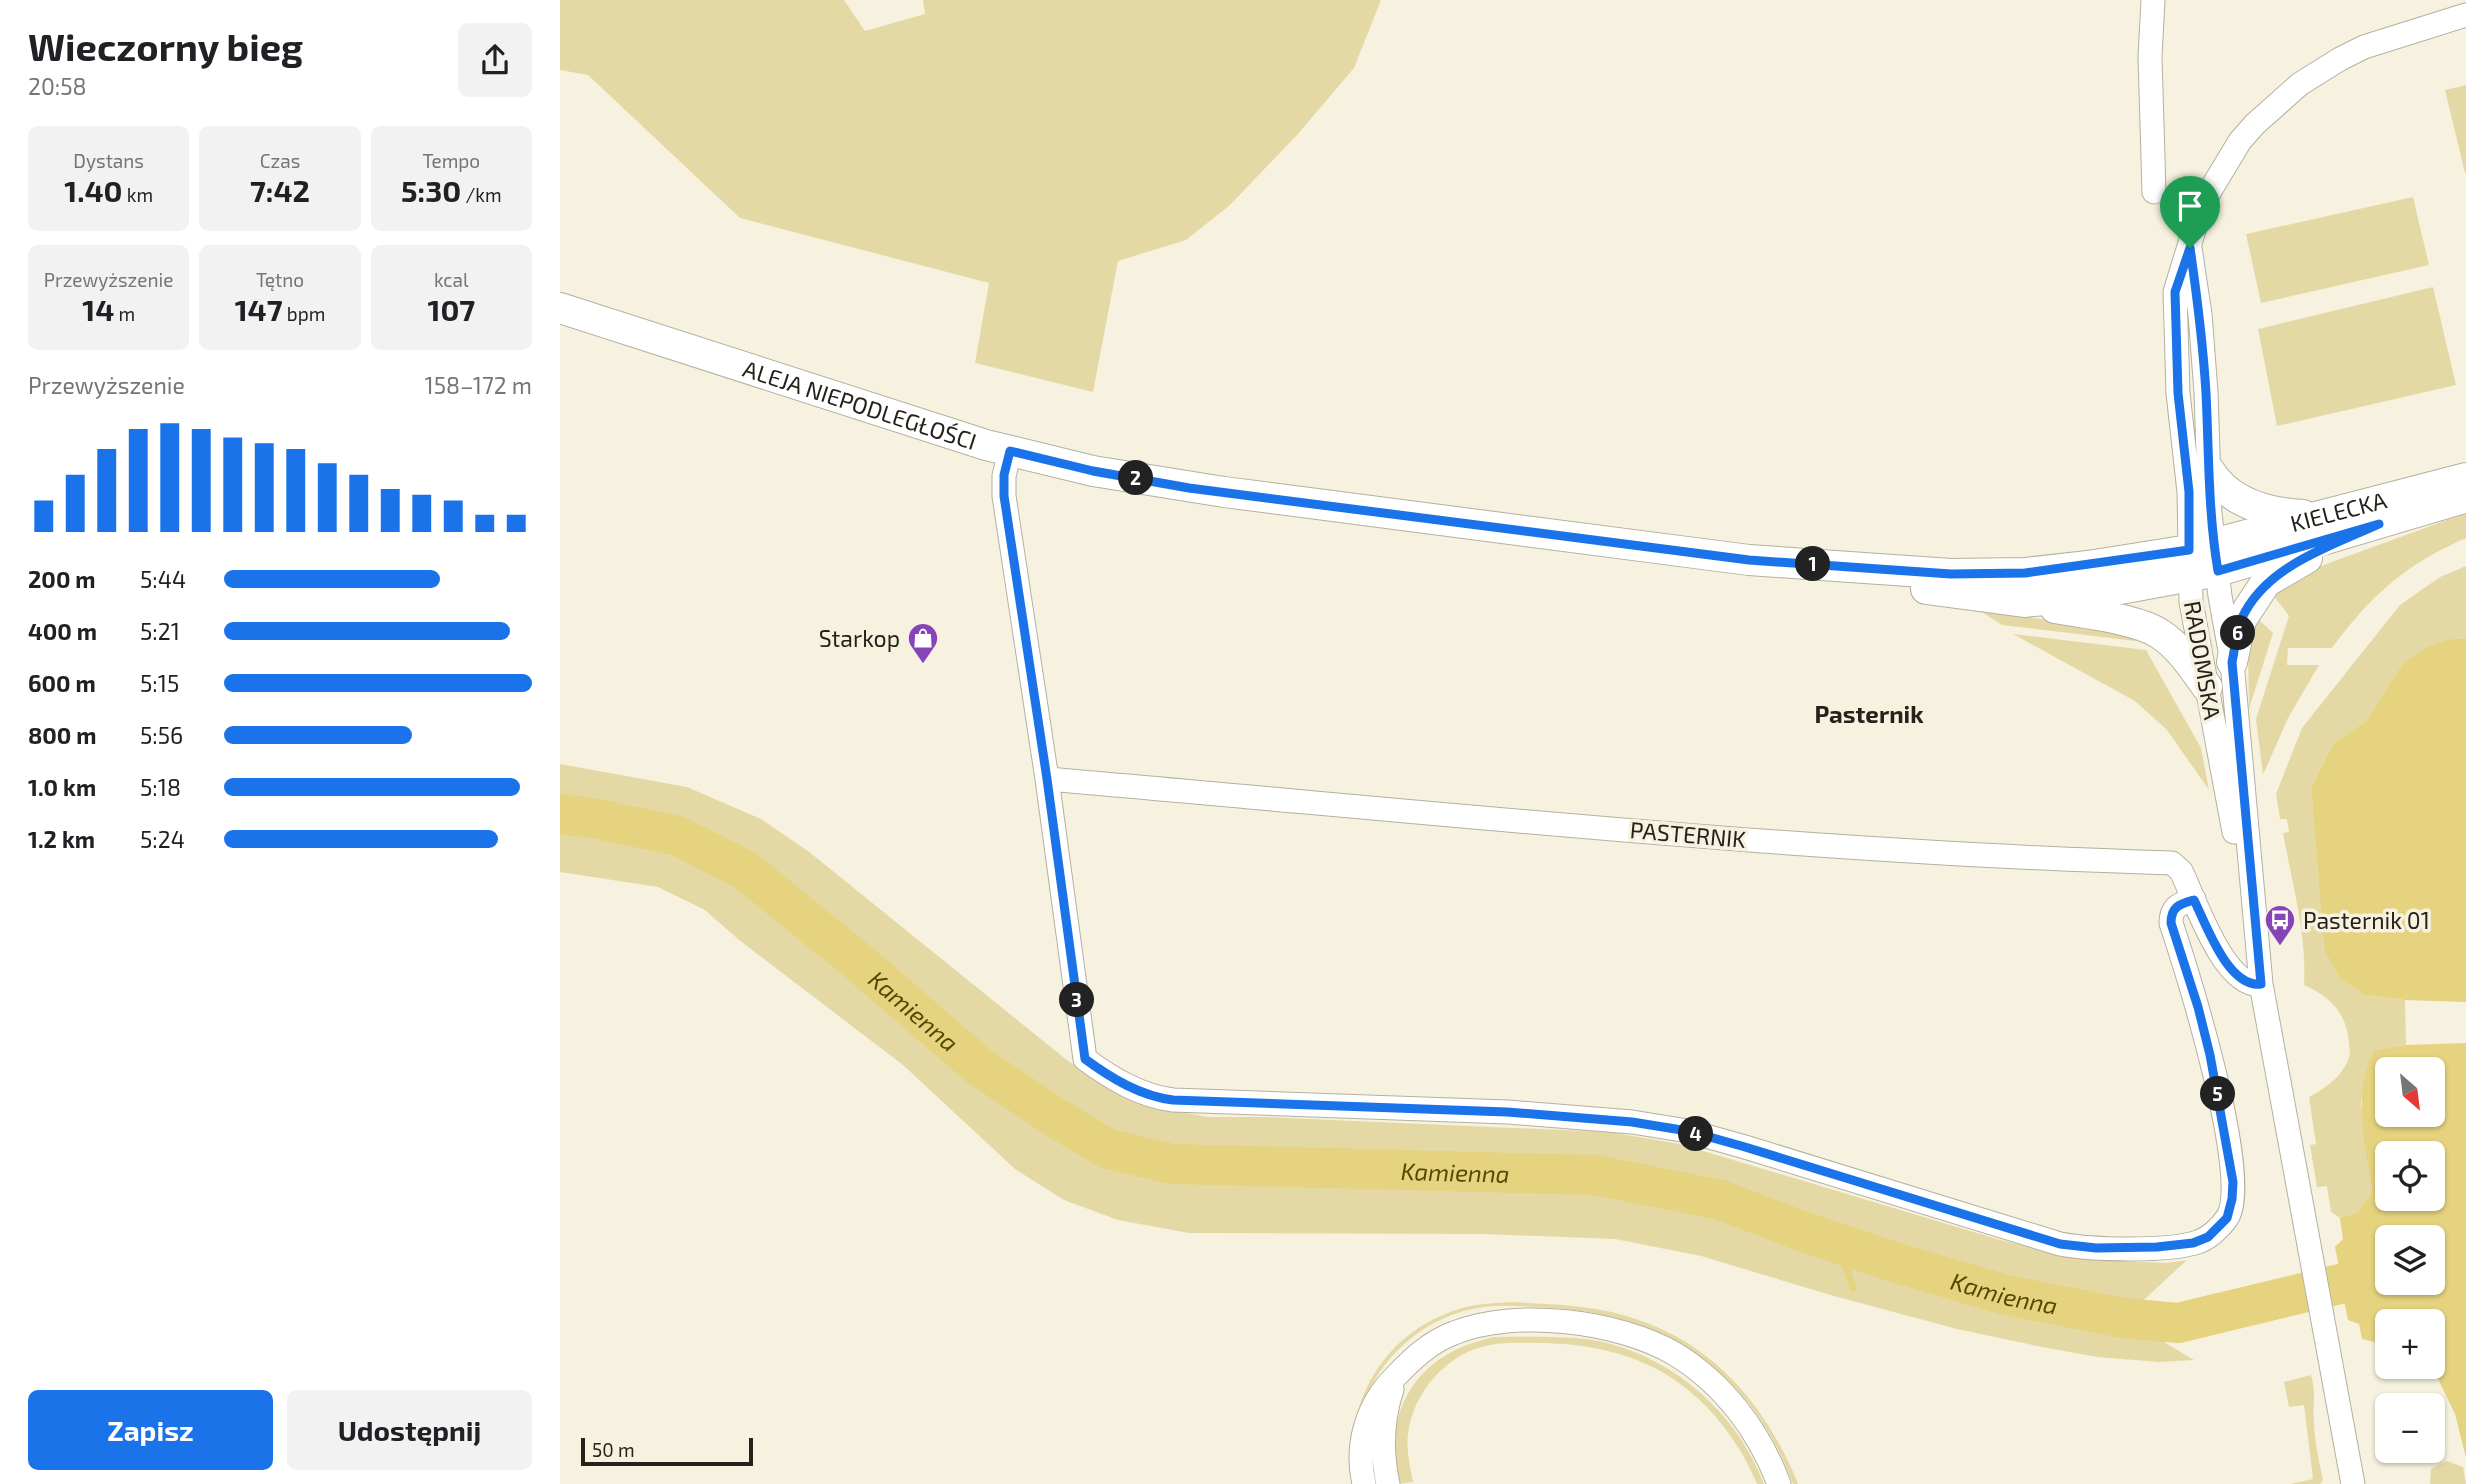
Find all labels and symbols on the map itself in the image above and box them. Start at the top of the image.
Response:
pin [2160,176,2220,248]
street label: ALEJA NIEPODLEGŁOŚCI [740,354,980,455]
pin: 2 [1118,461,1154,496]
street label: KIELECKA [2287,485,2390,537]
pin: 1 [1796,546,1830,582]
street label: RADOMSKA [2179,598,2227,722]
pin: 6 [2220,616,2256,650]
shop icon: Starkop [906,621,940,665]
place label: Starkop [819,624,900,652]
district label: Pasternik [1814,699,1924,728]
street label: PASTERNIK [1629,815,1748,853]
bus stop icon: Pasternik 01 [2263,903,2297,947]
place label: Pasternik 01 [2303,906,2430,934]
water label: Kamienna [863,964,965,1057]
pin: 3 [1060,982,1094,1018]
north arrow [2375,1057,2445,1127]
pin: 5 [2200,1076,2236,1112]
pin: 4 [1678,1116,1714,1152]
water label: Kamienna [1400,1155,1510,1187]
water label: Kamienna [1948,1265,2060,1319]
scale bar [581,1435,752,1467]

